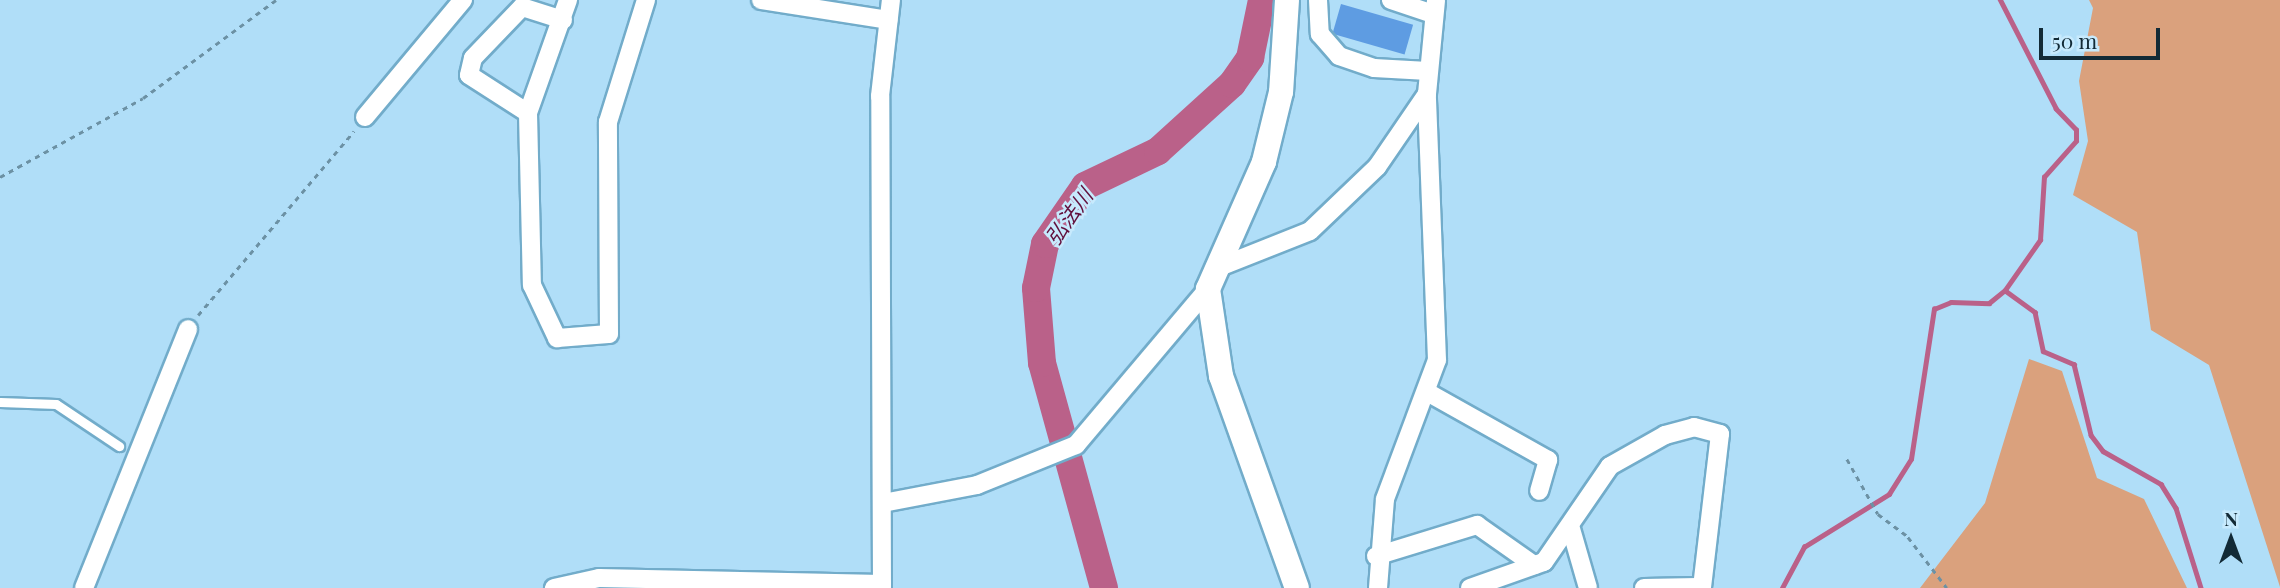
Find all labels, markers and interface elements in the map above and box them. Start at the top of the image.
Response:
scale bar [2042,14,2163,58]
text: 50 m [2052,26,2097,54]
water label: 弘法川 [1039,183,1097,249]
north arrow [2196,504,2266,574]
text: N [2224,505,2238,531]

